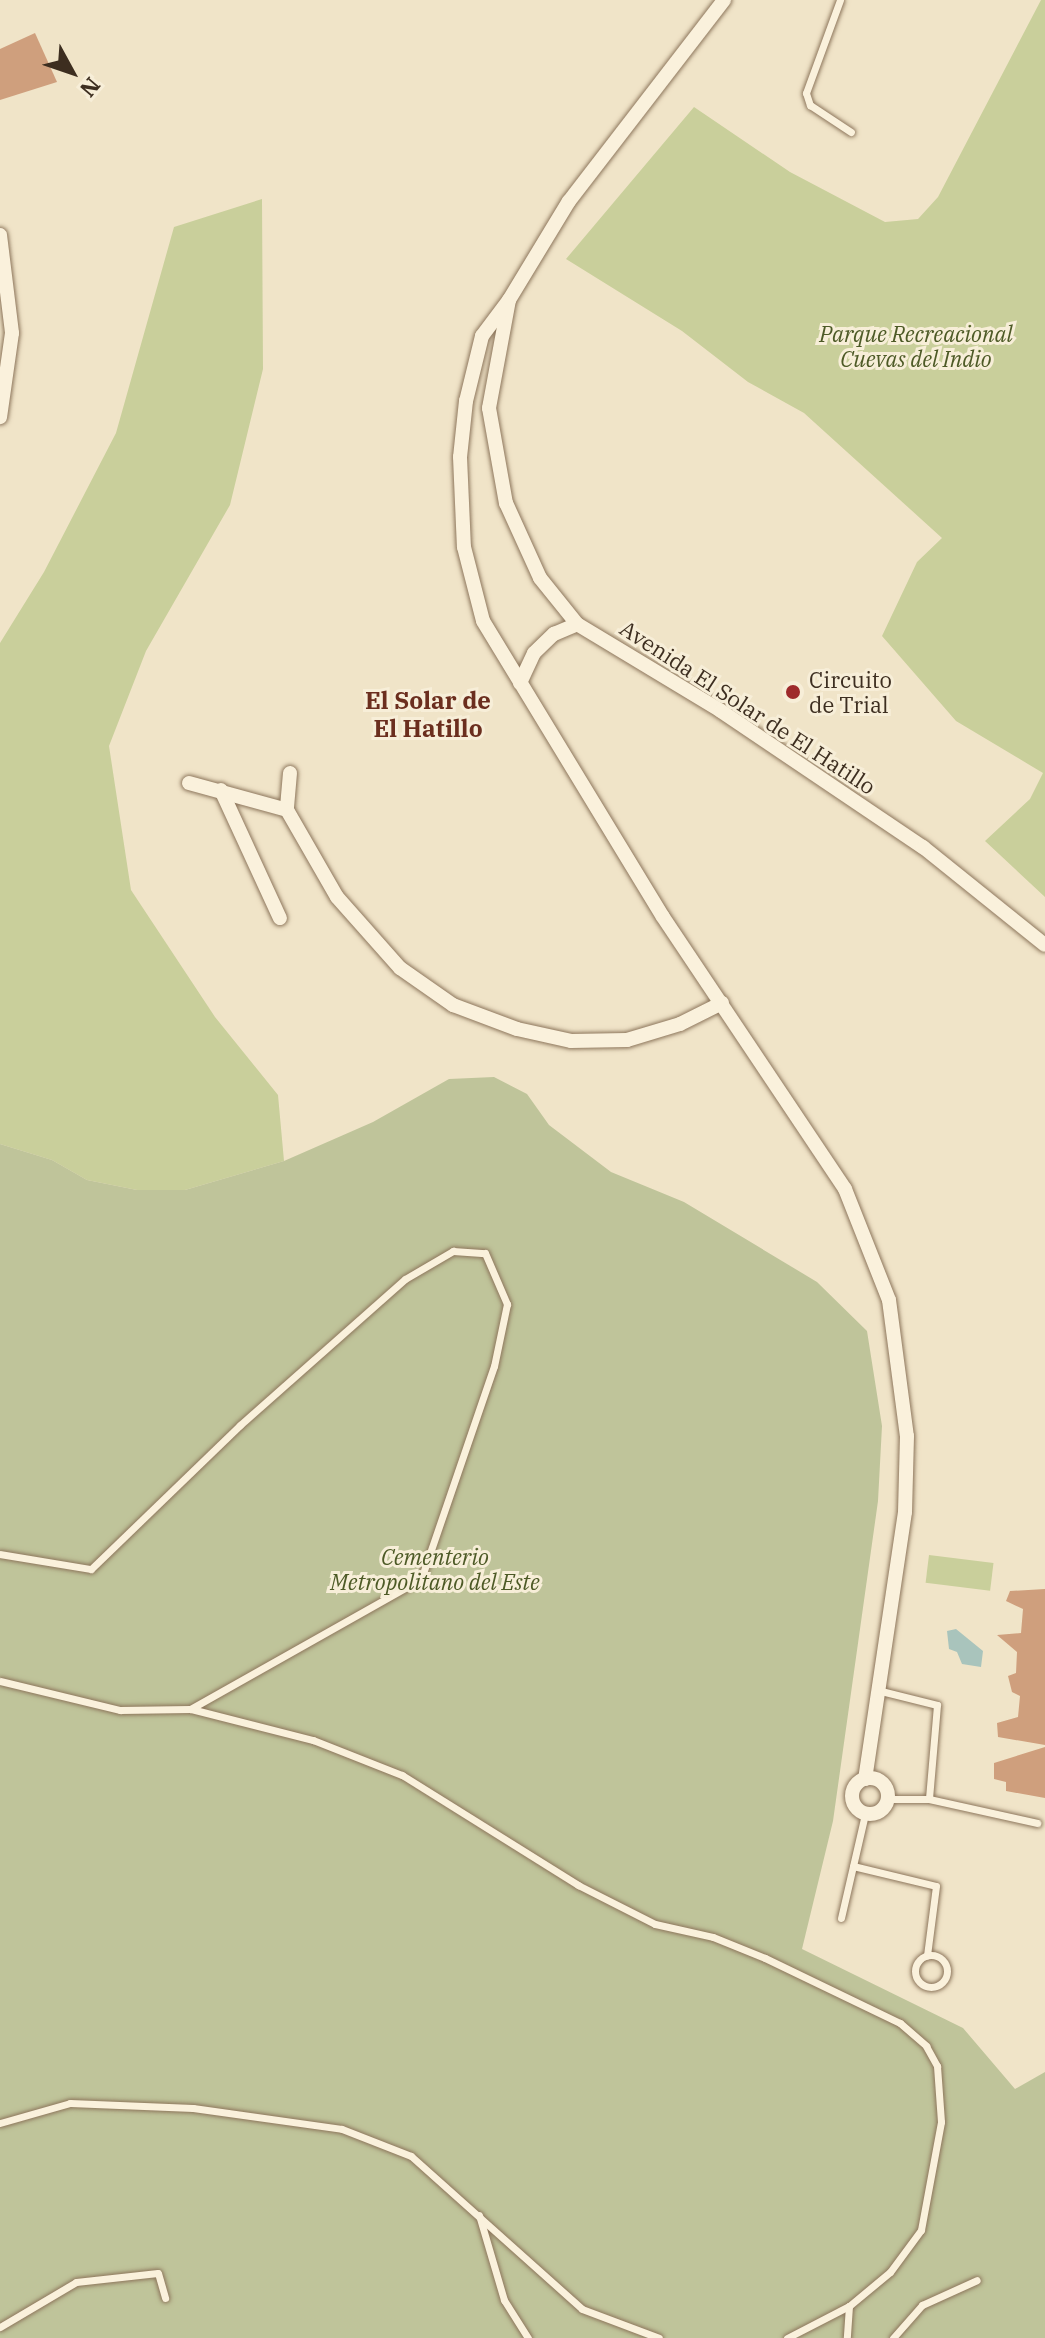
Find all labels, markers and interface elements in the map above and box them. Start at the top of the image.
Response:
north arrow [32,32,112,112]
text: N [74,72,107,104]
park label: Parque Recreacional Cuevas del Indio [819,320,1013,372]
street label: Avenida El Solar de El Hatillo [615,614,881,800]
place label: Circuito de Trial [809,666,892,718]
marker: Circuito de Trial [784,683,802,701]
district label: El Solar de El Hatillo [365,687,491,743]
park label: Cementerio Metropolitano del Este [330,1543,540,1594]

